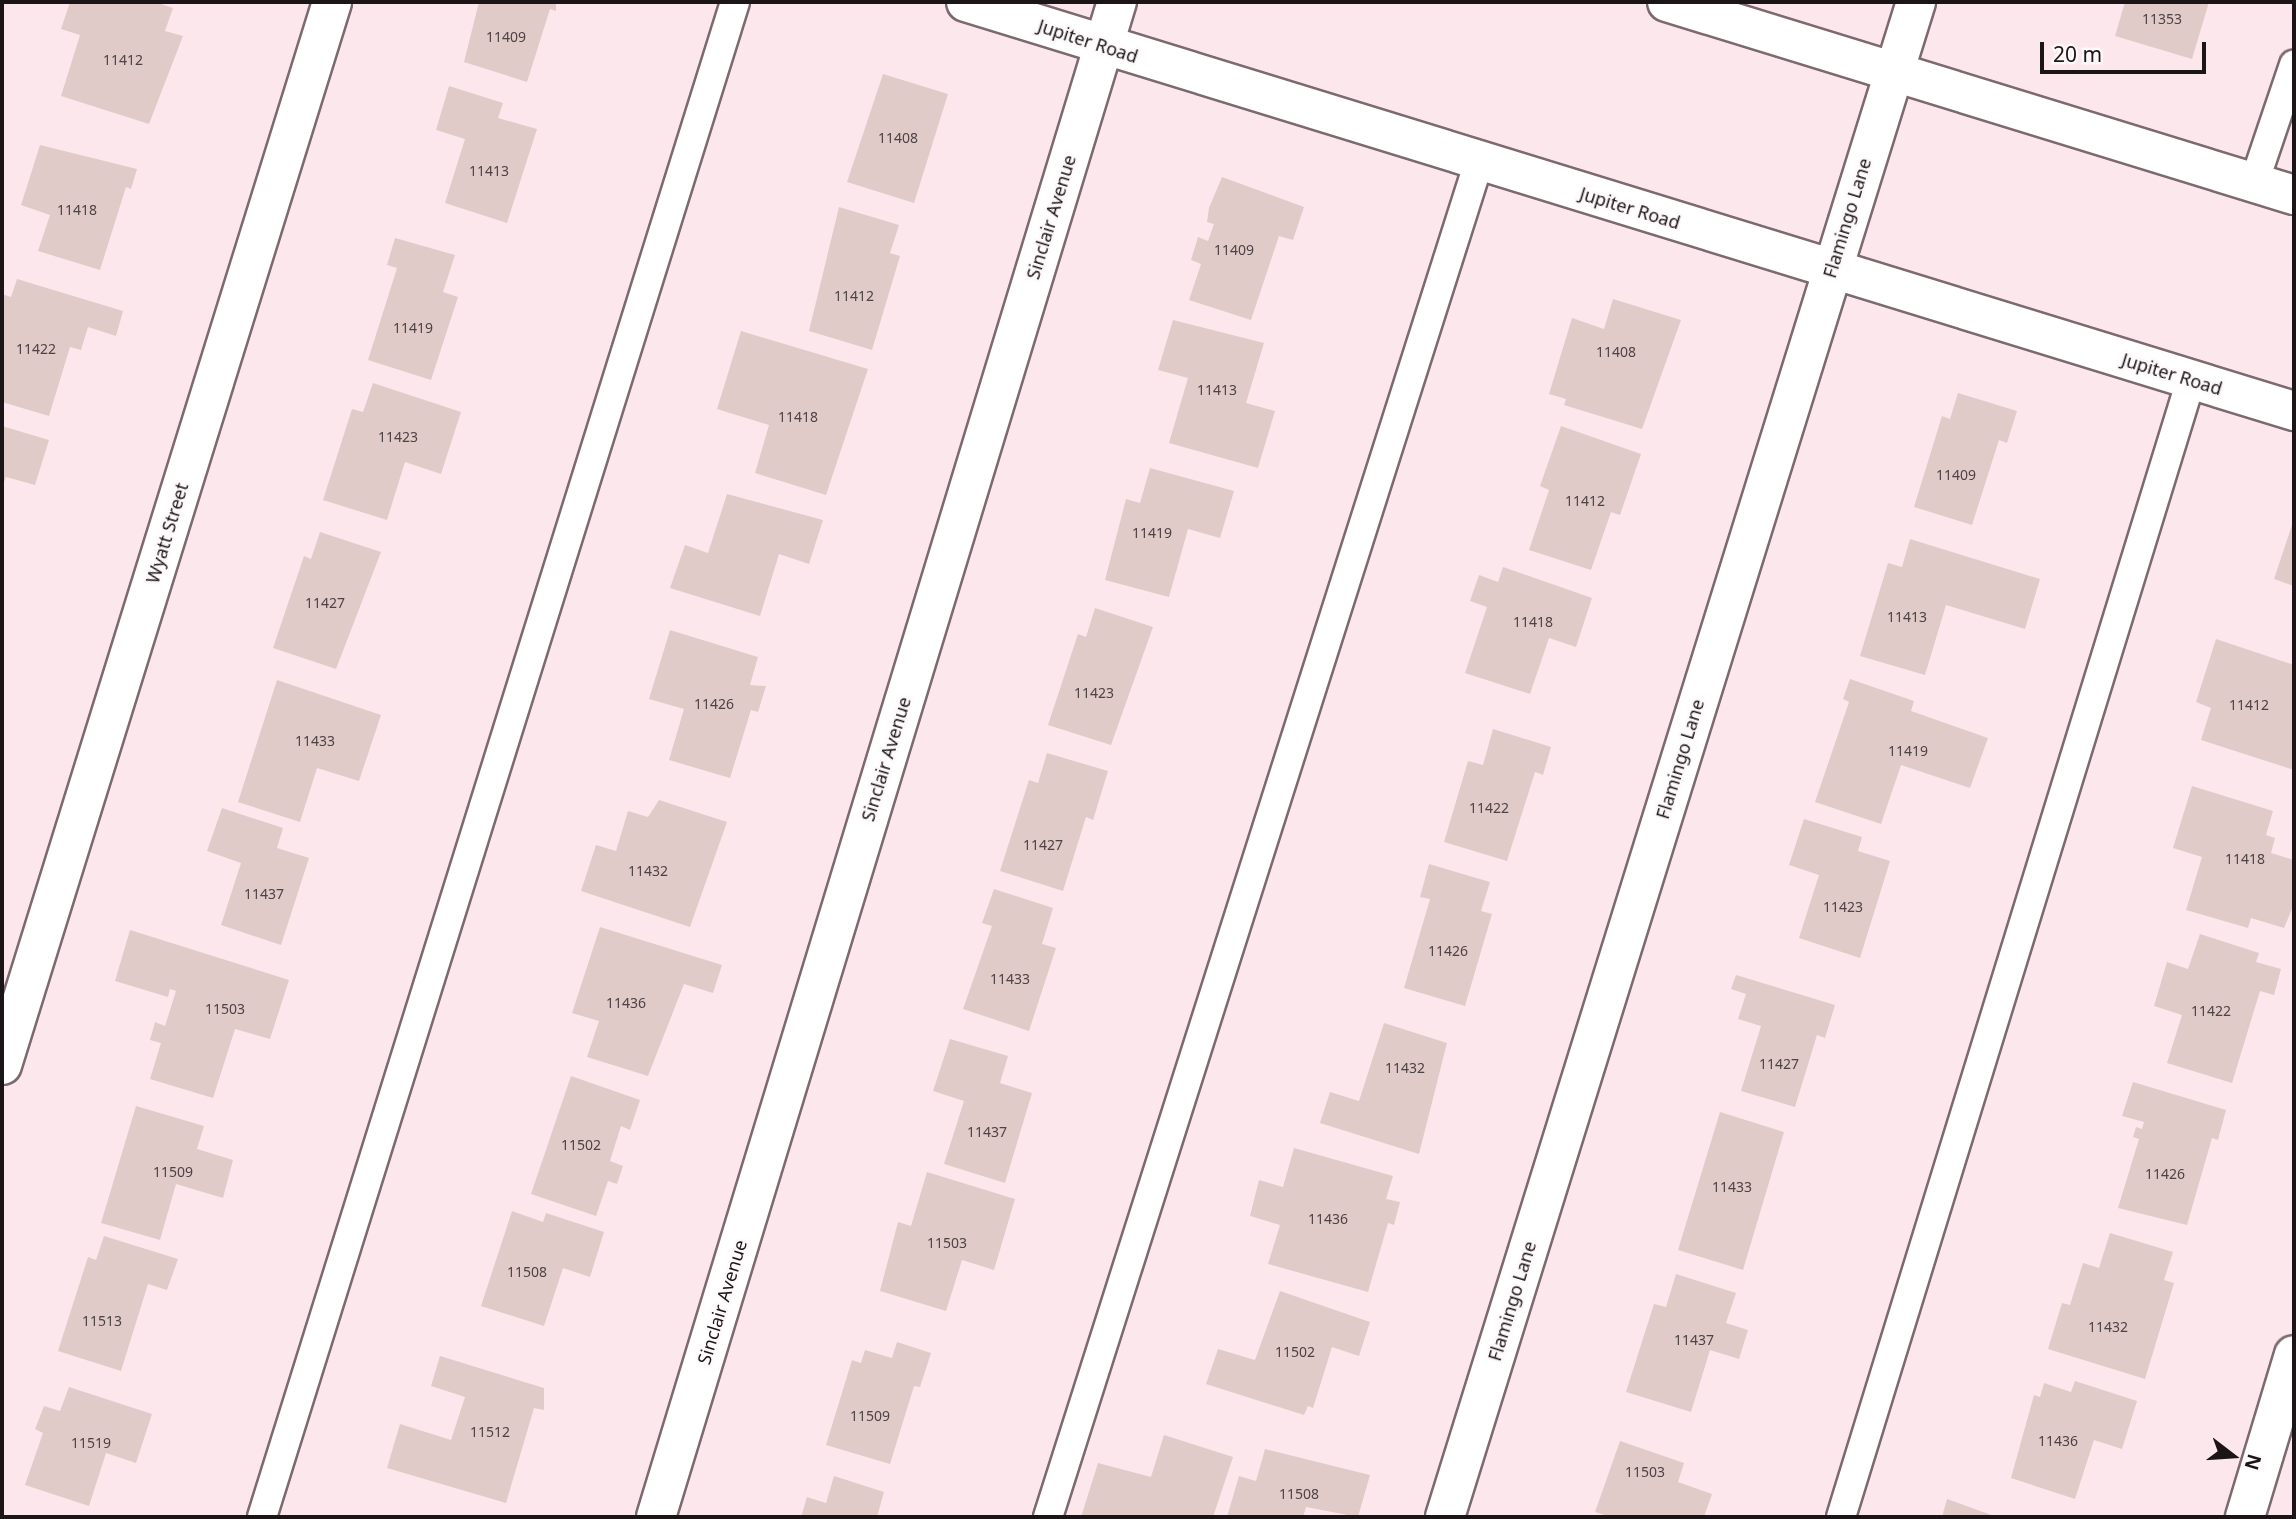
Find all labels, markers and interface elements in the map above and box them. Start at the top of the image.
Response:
house number: 11353 [2142,11,2182,27]
street label: Jupiter Road [1035,15,1141,67]
scale bar [2044,28,2210,72]
house number: 11409 [486,29,526,45]
text: 20 m [2053,40,2102,68]
house number: 11412 [103,52,143,68]
house number: 11408 [878,130,918,146]
street label: Sinclair Avenue [1022,152,1080,282]
street label: Flamingo Lane [1819,155,1875,281]
house number: 11413 [469,163,509,179]
street label: Jupiter Road [1577,183,1683,233]
house number: 11418 [57,202,97,218]
house number: 11409 [1214,242,1254,258]
house number: 11412 [834,288,874,304]
house number: 11419 [393,320,433,336]
house number: 11422 [16,341,56,357]
house number: 11408 [1596,344,1636,360]
street label: Jupiter Road [2119,349,2225,399]
house number: 11413 [1197,382,1237,398]
house number: 11418 [778,409,818,425]
house number: 11423 [378,429,418,445]
house number: 11409 [1936,467,1976,483]
street label: Wyatt Street [141,480,193,586]
house number: 11412 [1565,493,1605,509]
house number: 11419 [1132,525,1172,541]
house number: 11427 [305,595,345,611]
house number: 11413 [1887,609,1927,625]
house number: 11418 [1513,614,1553,630]
house number: 11423 [1074,685,1114,701]
street label: Sinclair Avenue [857,694,915,824]
house number: 11426 [694,696,734,712]
street label: Flamingo Lane [1652,696,1708,822]
house number: 11412 [2229,697,2269,713]
house number: 11433 [295,733,335,749]
house number: 11419 [1888,743,1928,759]
house number: 11422 [1469,800,1509,816]
house number: 11427 [1023,837,1063,853]
house number: 11418 [2225,851,2265,867]
house number: 11432 [628,863,668,879]
house number: 11437 [244,886,284,902]
house number: 11423 [1823,899,1863,915]
house number: 11426 [1428,943,1468,959]
house number: 11433 [990,971,1030,987]
house number: 11436 [606,995,646,1011]
house number: 11503 [205,1001,245,1017]
house number: 11422 [2191,1003,2231,1019]
house number: 11427 [1759,1056,1799,1072]
house number: 11432 [1385,1060,1425,1076]
house number: 11437 [967,1124,1007,1140]
house number: 11502 [561,1137,601,1153]
house number: 11509 [153,1164,193,1180]
house number: 11426 [2145,1166,2185,1182]
house number: 11433 [1712,1179,1752,1195]
house number: 11436 [1308,1211,1348,1227]
house number: 11503 [927,1235,967,1251]
street label: Sinclair Avenue [693,1237,751,1367]
street label: Flamingo Lane [1484,1238,1540,1364]
house number: 11508 [507,1264,547,1280]
house number: 11513 [82,1313,122,1329]
house number: 11432 [2088,1319,2128,1335]
house number: 11437 [1674,1332,1714,1348]
house number: 11502 [1275,1344,1315,1360]
house number: 11509 [850,1408,890,1424]
north arrow [2198,1421,2268,1491]
house number: 11512 [470,1424,510,1440]
house number: 11436 [2038,1433,2078,1449]
house number: 11519 [71,1435,111,1451]
text: N [2238,1451,2268,1473]
house number: 11503 [1625,1464,1665,1480]
house number: 11508 [1279,1486,1319,1502]

